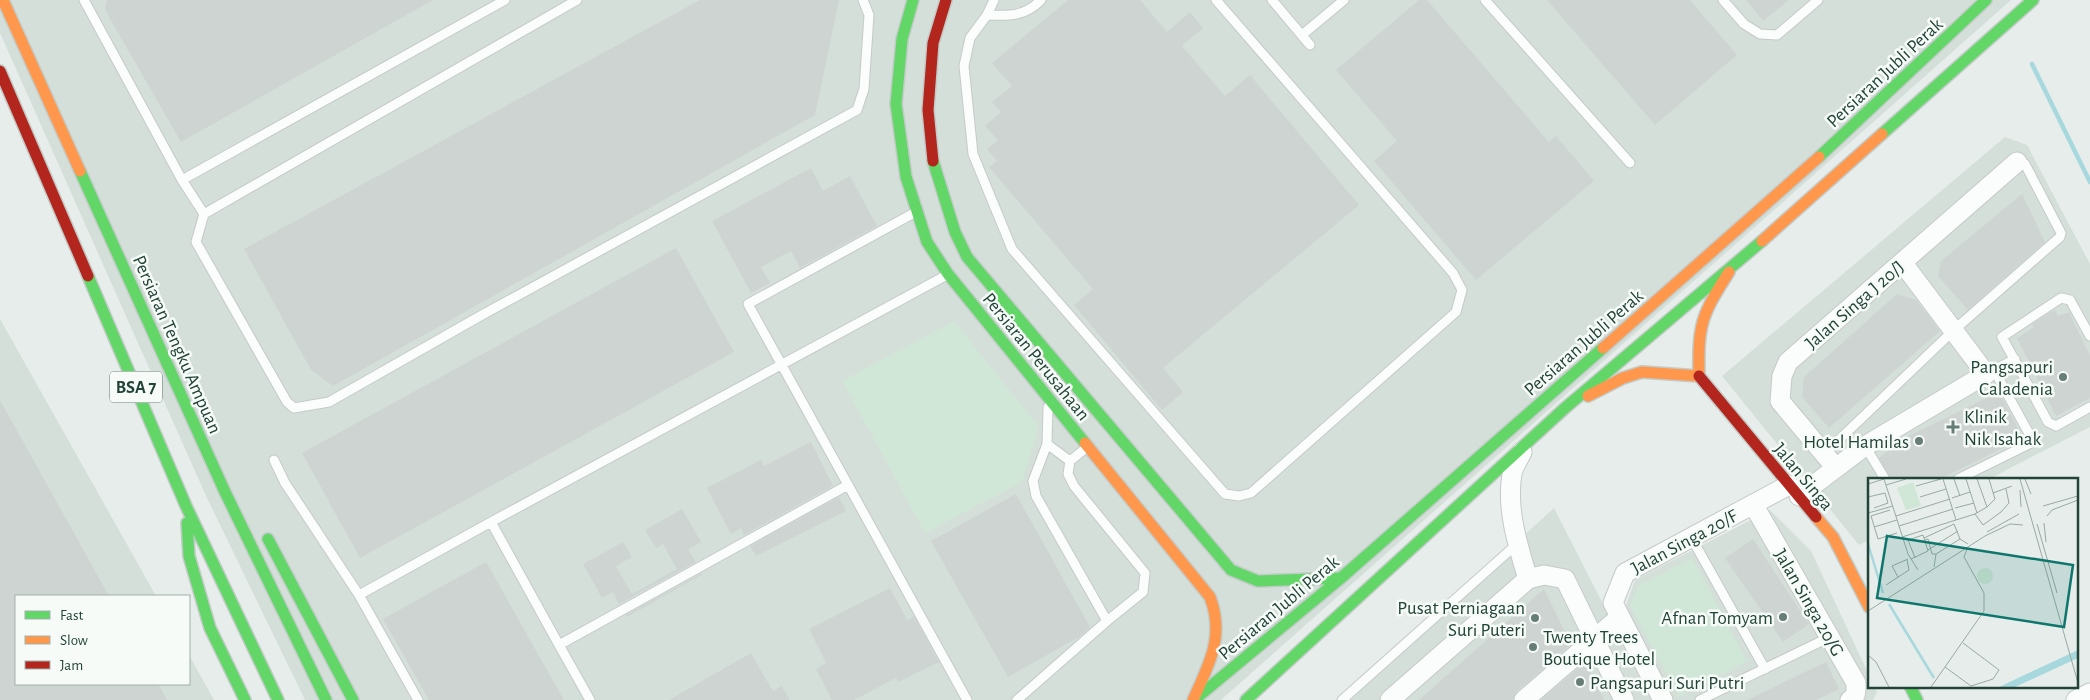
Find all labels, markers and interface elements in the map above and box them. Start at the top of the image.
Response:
street label: Persiaran Jubli Perak [1824,15,1947,131]
street label: Persiaran Tengku Ampuan [129,253,225,437]
street label: Jalan Singa J 20/J [1802,257,1908,353]
street label: Persiaran Jubli Perak [1521,286,1647,400]
street label: Persiaran Perusahaan [979,289,1093,424]
place label: Pangsapuri Caladenia [1970,358,2053,399]
marker: Pangsapuri Caladenia [2057,371,2069,383]
road number: BSA 7 [110,372,162,402]
place label: Klinik Nik Isahak [1964,408,2042,449]
marker: Klinik Nik Isahak [1946,420,1960,434]
place label: Hotel Hamilas [1803,433,1909,452]
marker: Hotel Hamilas [1913,435,1925,447]
street label: Jalan Singa [1769,440,1837,515]
inset map [1868,478,2078,688]
street label: Jalan Singa 20/F [1629,506,1742,578]
street label: Jalan Singa 20/G [1770,546,1847,660]
street label: Persiaran Jubli Perak [1215,552,1343,664]
legend [15,595,190,685]
place label: Pusat Perniagaan Suri Puteri [1397,599,1525,640]
text: Fast [60,608,84,623]
place label: Afnan Tomyam [1661,609,1773,628]
marker: Afnan Tomyam [1777,611,1789,623]
marker: Pusat Perniagaan Suri Puteri [1529,612,1541,624]
place label: Twenty Trees Boutique Hotel [1543,628,1655,669]
text: Slow [60,633,88,648]
marker: Twenty Trees Boutique Hotel [1527,641,1539,653]
text: Jam [60,658,83,673]
place label: Pangsapuri Suri Putri [1590,674,1744,693]
marker: Pangsapuri Suri Putri [1574,676,1586,688]

